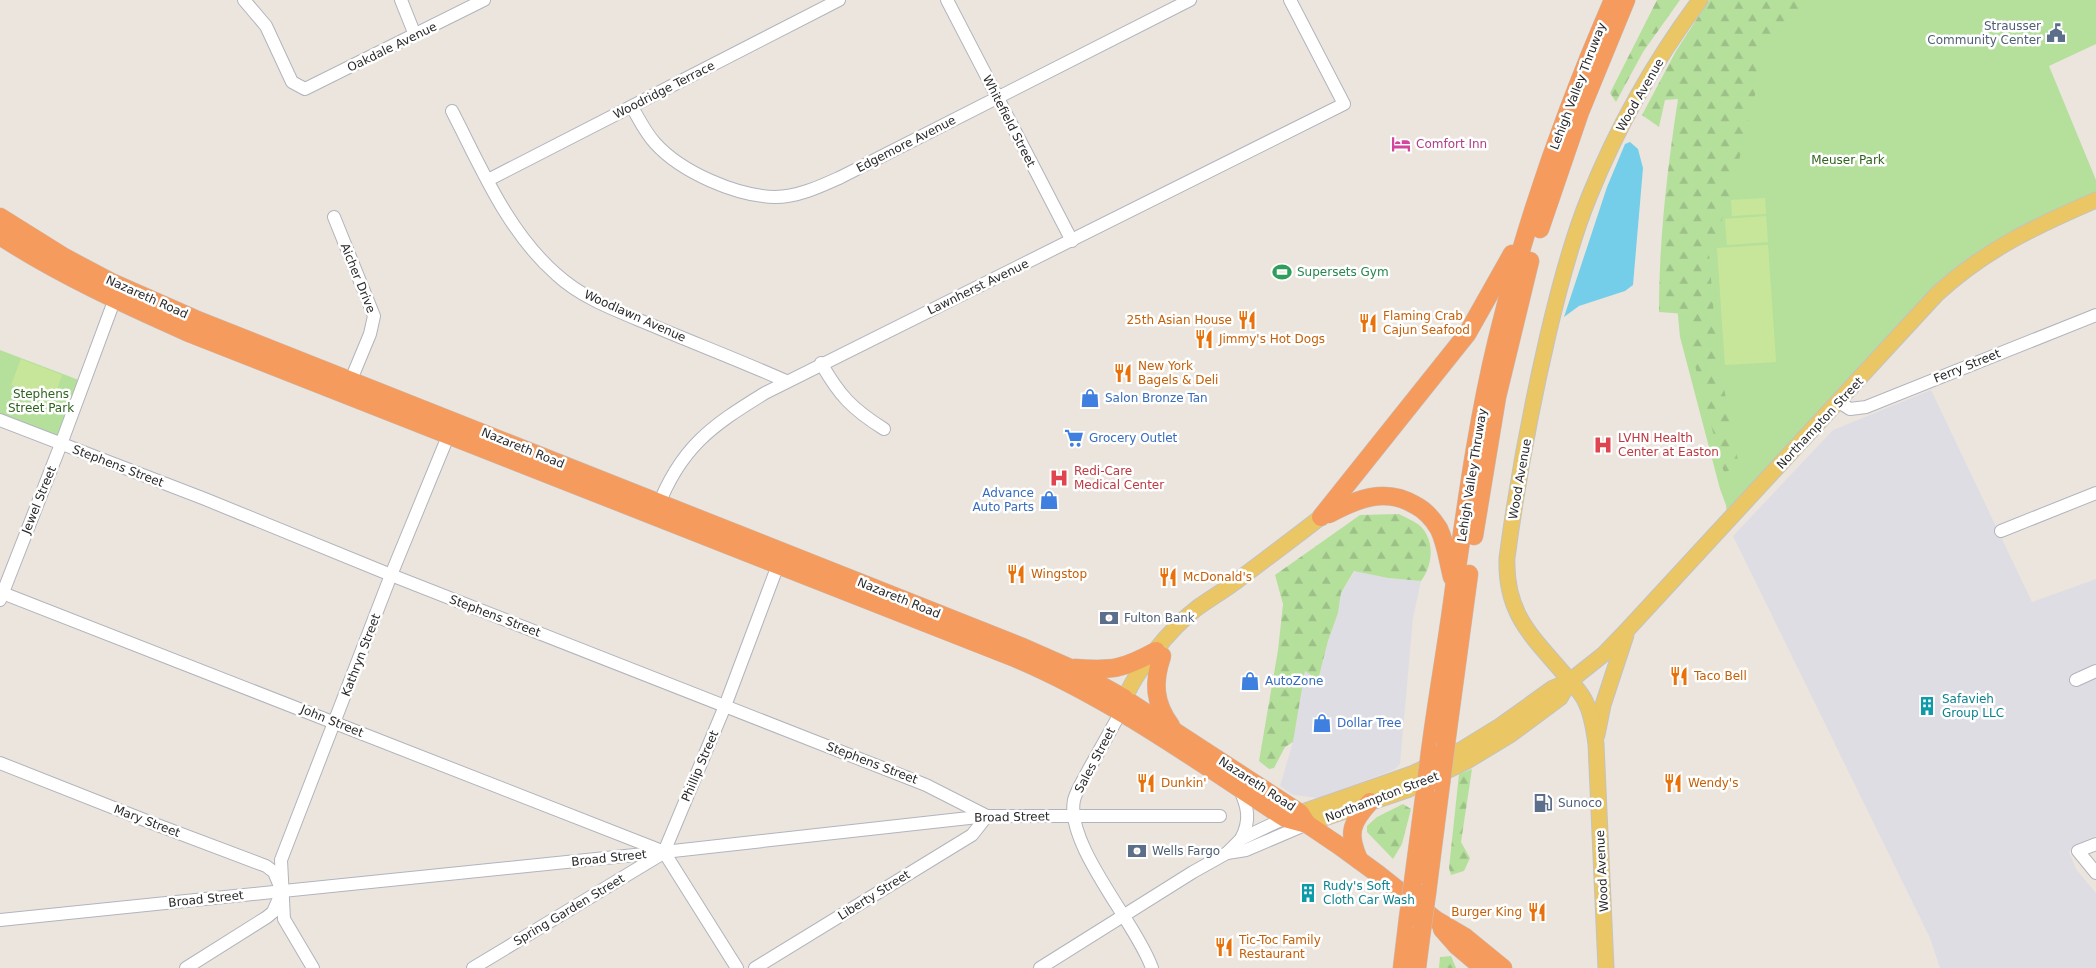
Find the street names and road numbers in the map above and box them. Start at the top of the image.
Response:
street label: Oakdale Avenue [345,19,439,75]
street label: Lehigh Valley Thruway [1547,20,1609,152]
street label: Wood Avenue [1613,56,1667,134]
street label: Woodridge Terrace [611,58,717,122]
street label: Whitefield Street [980,73,1038,169]
street label: Edgemore Avenue [854,113,958,175]
street label: Aicher Drive [338,241,378,315]
street label: Lawnherst Avenue [925,256,1031,318]
street label: Nazareth Road [104,273,190,321]
street label: Woodlawn Avenue [582,287,688,345]
street label: Ferry Street [1932,346,2003,386]
street label: Northampton Street [1774,374,1866,472]
street label: Lehigh Valley Thruway [1455,407,1489,543]
street label: Nazareth Road [479,425,567,471]
street label: Wood Avenue [1506,437,1534,521]
street label: Stephens Street [70,442,166,490]
street label: Jewel Street [19,464,59,537]
street label: Nazareth Road [855,575,943,621]
street label: Stephens Street [447,592,543,640]
street label: Kathryn Street [339,611,383,698]
street label: John Street [298,702,366,740]
street label: Sales Street [1072,725,1118,795]
street label: Phillip Street [679,728,721,804]
street label: Stephens Street [824,739,920,787]
street label: Nazareth Road [1216,754,1298,814]
street label: Northampton Street [1323,769,1441,825]
street label: Mary Street [112,802,182,840]
street label: Broad Street [974,809,1050,825]
street label: Wood Avenue [1593,830,1611,912]
street label: Broad Street [571,847,648,869]
street label: Liberty Street [836,867,913,923]
street label: Spring Garden Street [511,871,627,949]
street label: Broad Street [168,888,245,910]

